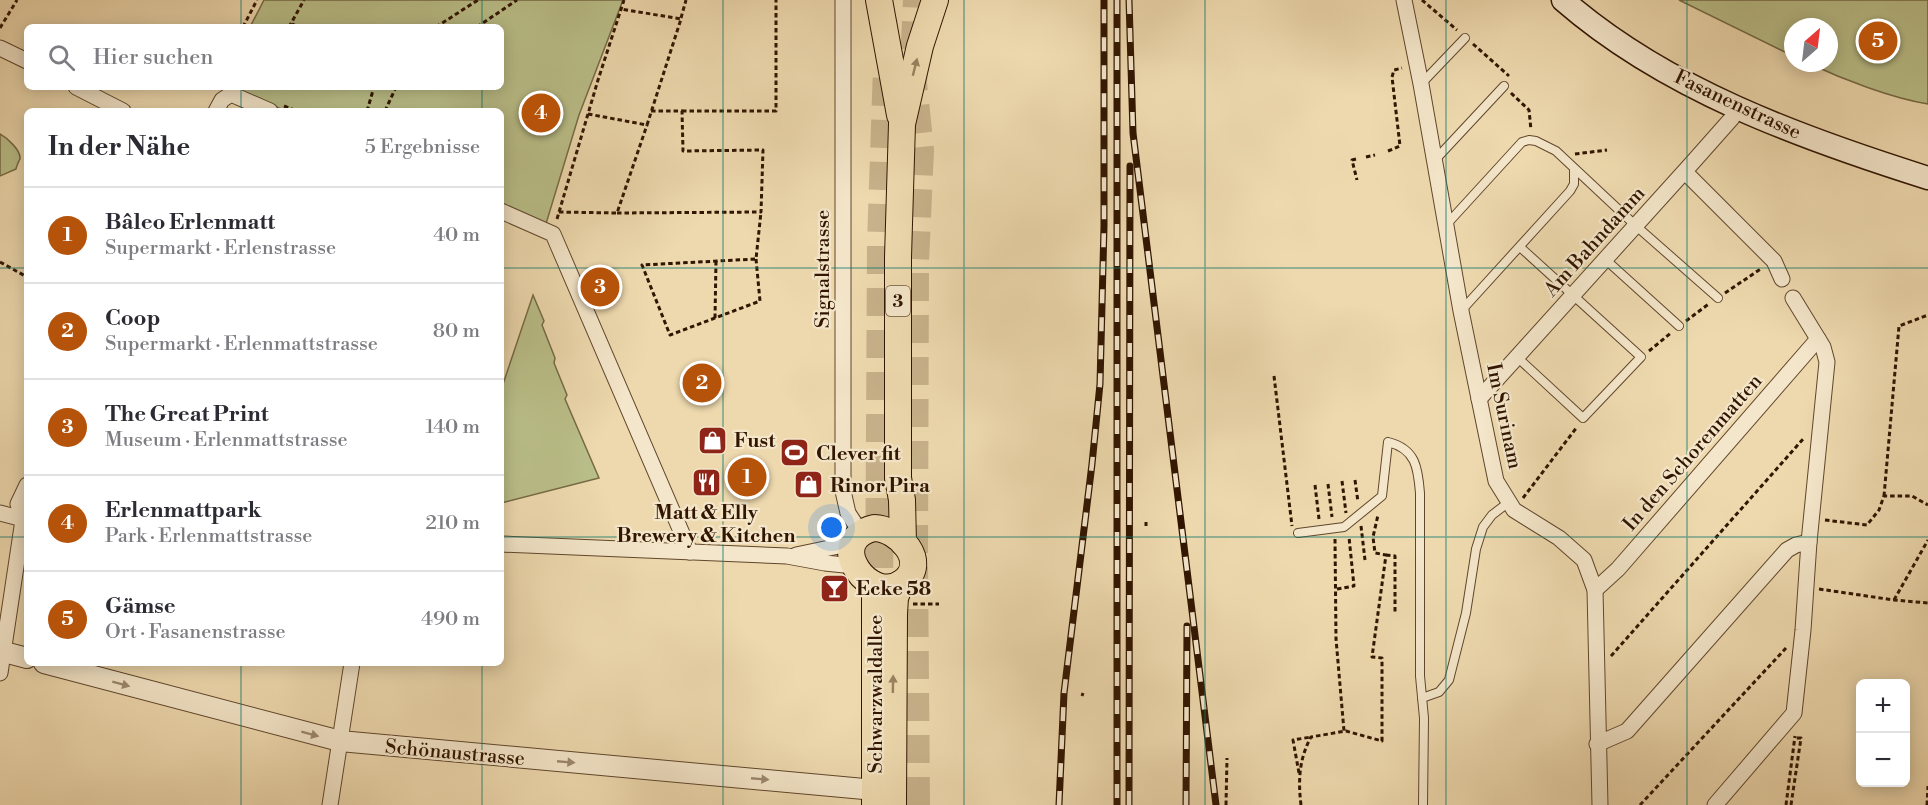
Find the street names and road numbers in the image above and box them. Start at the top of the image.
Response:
street label: Fasanenstrasse [1670,65,1805,146]
street label: Am Bahndamm [1538,181,1652,303]
street label: Signalstrasse [811,210,836,328]
road number: 3 [886,286,910,316]
street label: Im Surinam [1480,361,1527,472]
street label: In den Schorenmatten [1618,369,1768,537]
street label: Schwarzwaldallee [864,615,889,773]
street label: Schönaustrasse [384,735,526,772]

